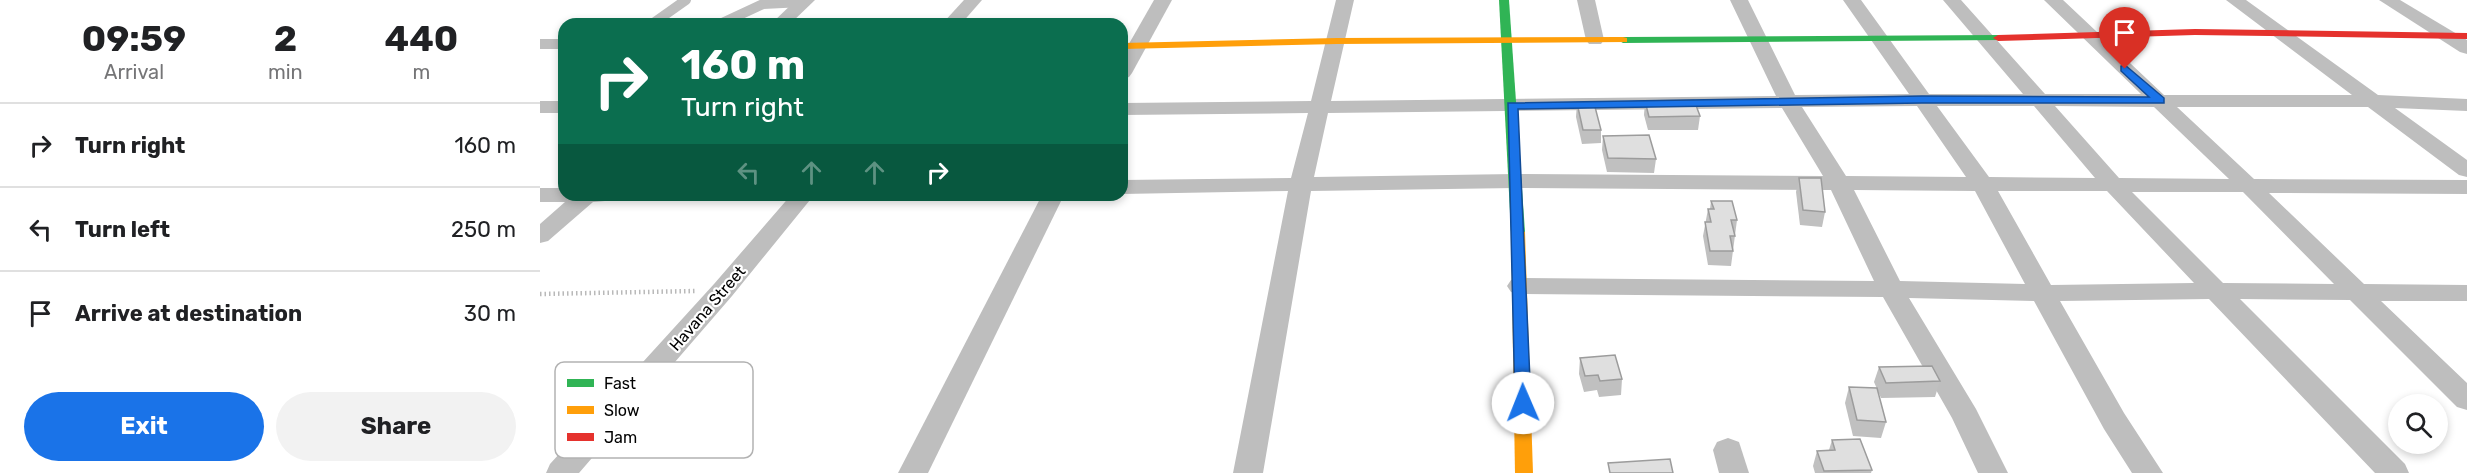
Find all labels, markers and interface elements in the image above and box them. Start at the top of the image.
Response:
pin [2099,7,2150,69]
icon: arrive [2108,16,2141,49]
text: 09:59 [82,17,186,60]
text: 2 [274,17,297,60]
text: 440 [385,17,458,60]
text: 160 m [681,40,805,90]
icon: right [582,42,660,120]
text: Arrival [104,60,164,84]
text: min [268,60,303,84]
text: m [412,60,430,84]
text: Turn right [681,91,804,123]
icon: right [24,129,57,162]
text: Turn right [75,132,185,159]
text: 160 m [454,132,516,159]
icon: left [732,156,765,189]
icon: ahead [795,156,828,189]
icon: ahead [858,156,891,189]
icon: right [921,156,954,189]
icon: left [24,213,57,246]
text: Turn left [75,216,170,243]
text: 250 m [451,216,516,243]
street label: Havana Street [665,262,749,355]
icon: arrive [24,297,57,330]
text: Arrive at destination [75,300,302,327]
text: 30 m [464,300,516,327]
legend [555,362,753,458]
position arrow [1491,371,1555,435]
text: Fast [604,374,636,393]
button: Exit [24,392,264,461]
button: Share [276,392,516,461]
map controls [2388,394,2448,454]
button: search [2388,394,2448,454]
text: Slow [604,401,640,420]
text: Jam [604,428,637,447]

